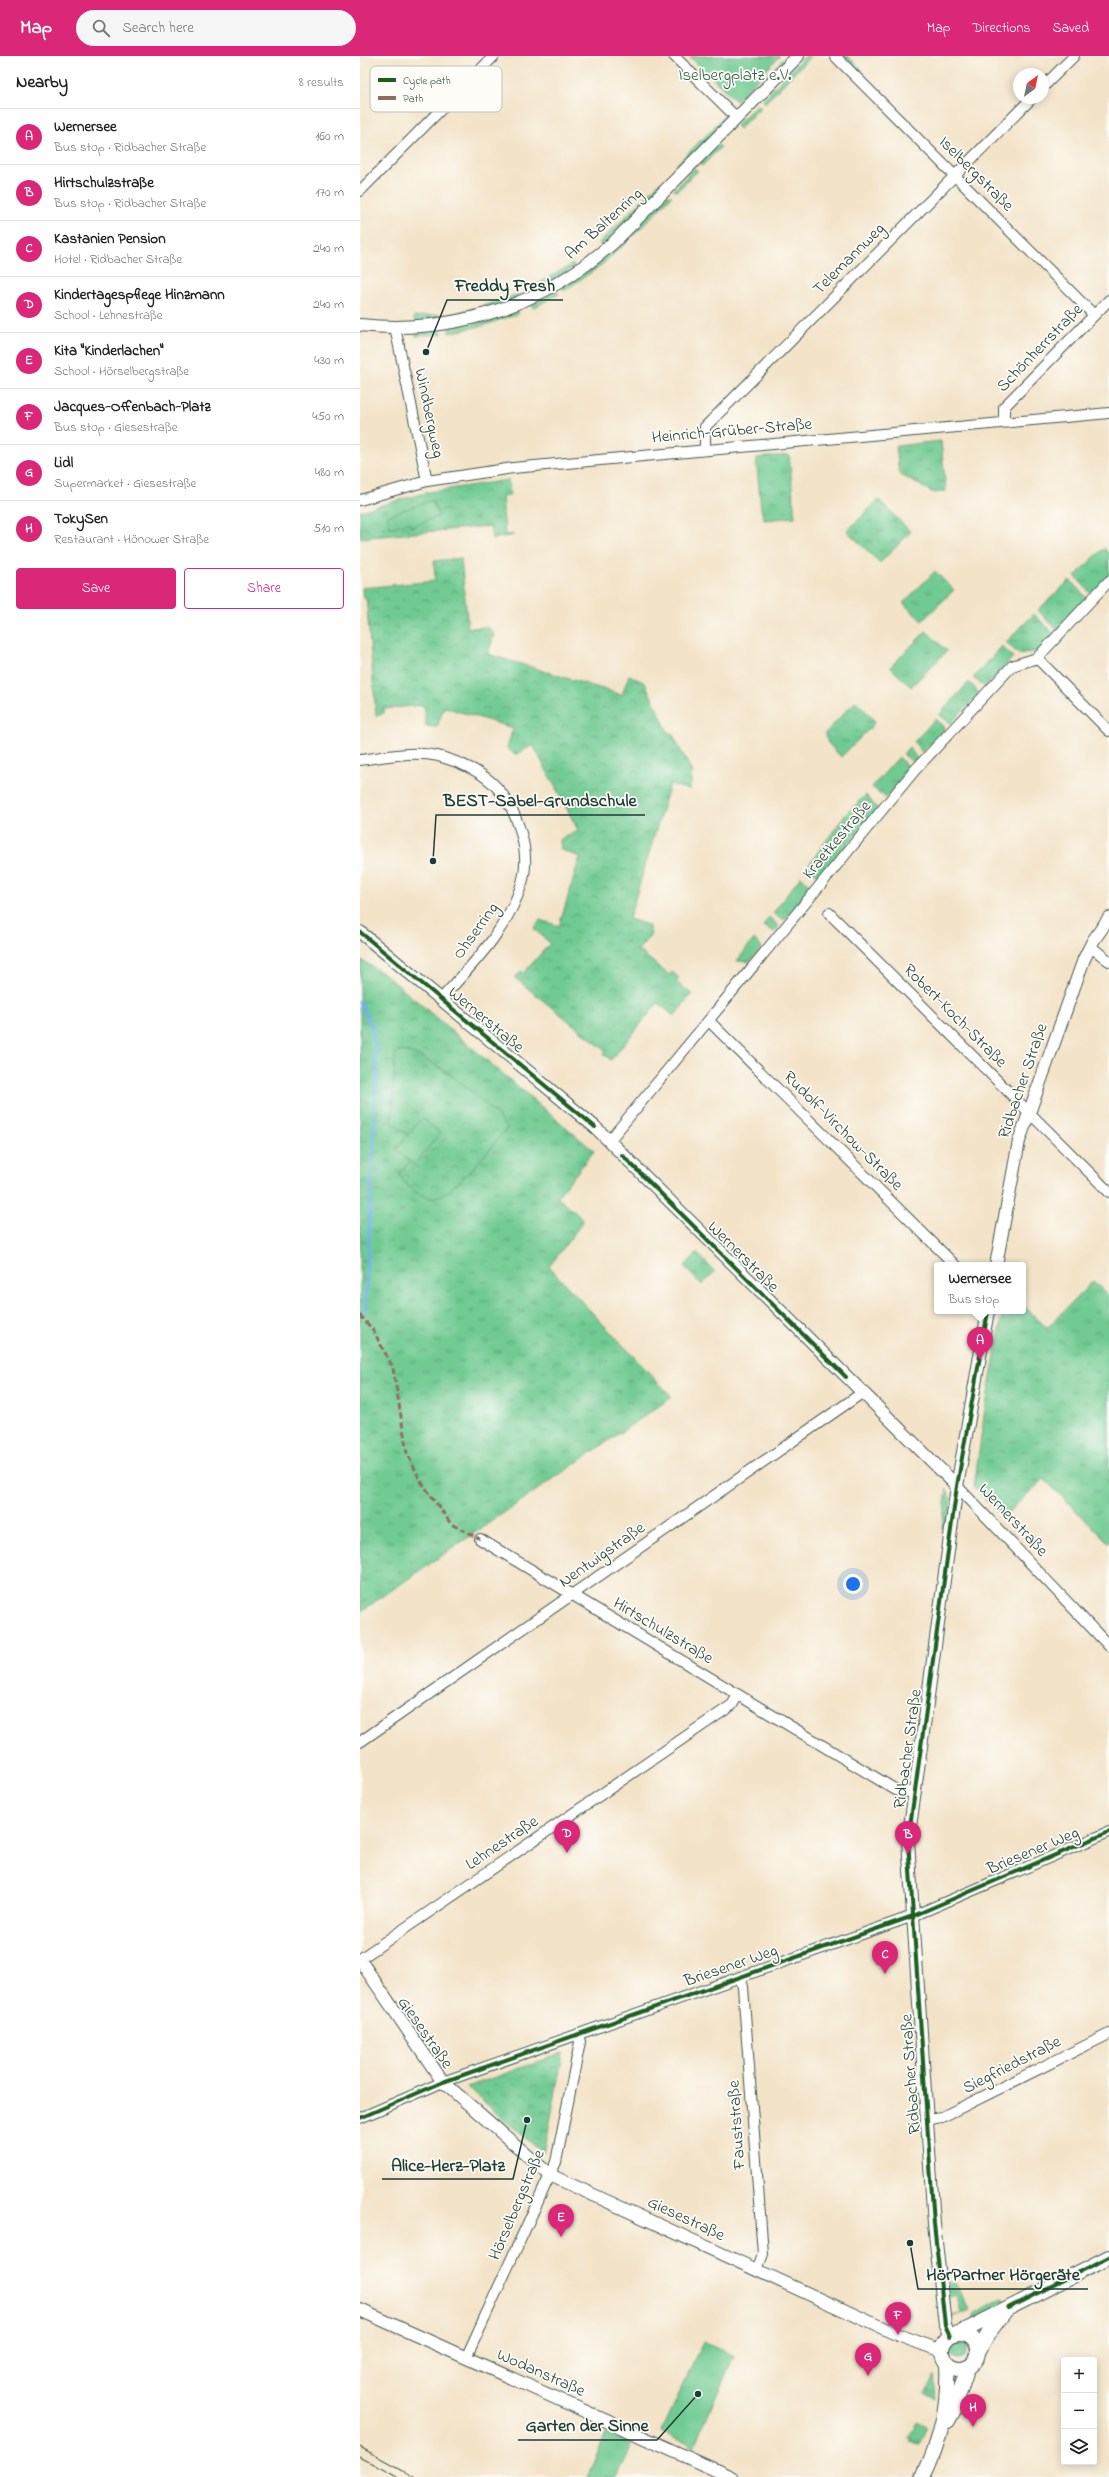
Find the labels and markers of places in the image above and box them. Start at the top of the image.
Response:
callout: Freddy Fresh [447,270,563,300]
callout: BEST-Sabel-Grundschule [436,785,645,815]
pin: A [967,1327,993,1360]
pin: D [554,1820,580,1853]
pin: B [895,1821,921,1854]
pin: C [872,1941,898,1974]
callout: Alice-Herz-Platz [382,2149,513,2179]
pin: E [548,2204,574,2237]
callout: HörPartner Hörgeräte [918,2259,1088,2289]
pin: F [885,2302,911,2335]
pin: G [855,2343,881,2376]
pin: H [960,2394,986,2427]
callout: Garten der Sinne [518,2410,657,2440]

